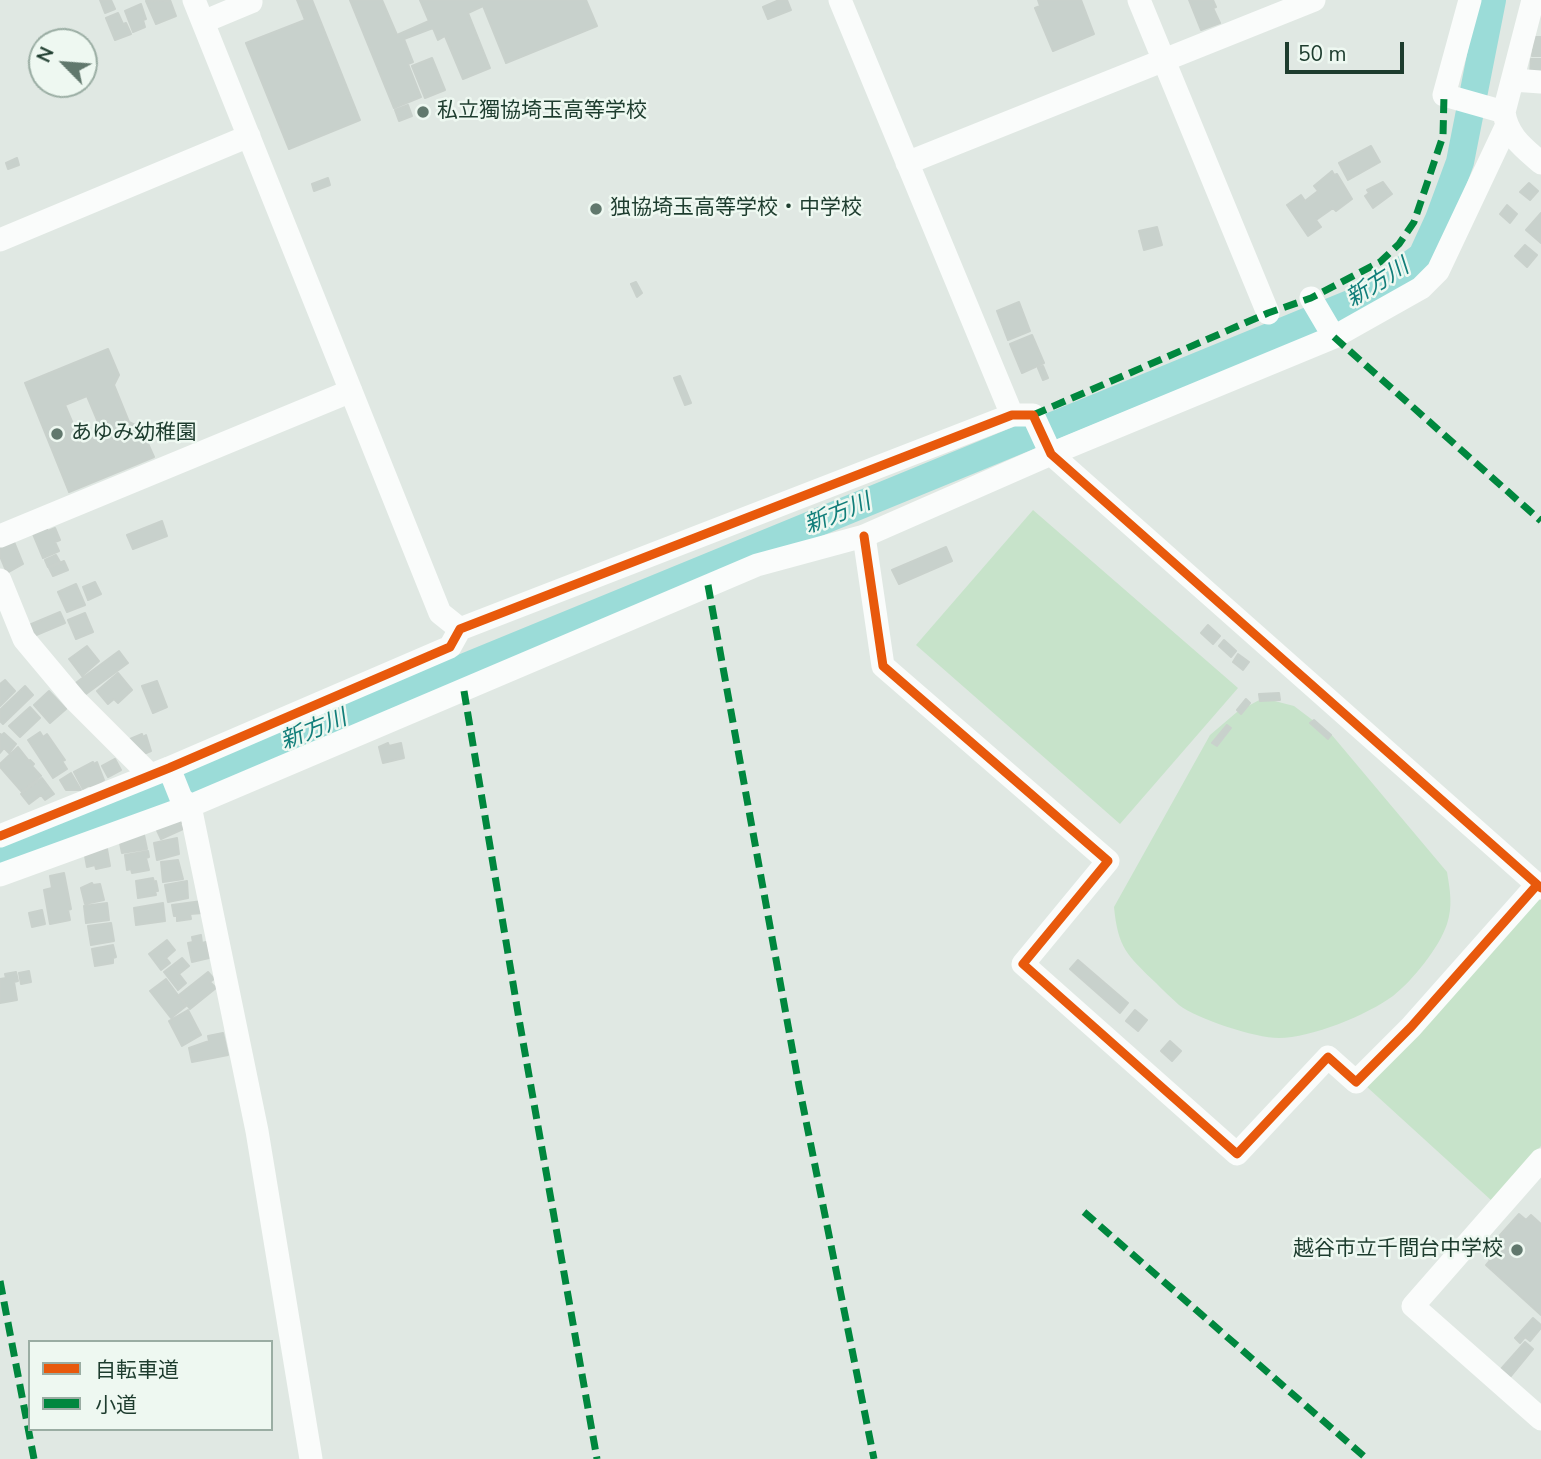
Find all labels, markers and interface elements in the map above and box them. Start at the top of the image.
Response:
north arrow [28,28,98,98]
scale bar [1289,28,1408,72]
text: 50 m [1298,40,1347,68]
text: N [31,43,61,67]
place label: 私立獨協埼玉高等学校 [437,99,647,125]
marker: 私立獨協埼玉高等学校 [415,104,431,120]
place label: 独協埼玉高等学校・中学校 [610,196,862,222]
marker: 独協埼玉高等学校・中学校 [588,201,604,217]
water label: 新方川 [1341,254,1415,314]
place label: あゆみ幼稚園 [71,421,197,447]
marker: あゆみ幼稚園 [49,426,65,442]
water label: 新方川 [801,489,875,541]
water label: 新方川 [277,705,351,757]
place label: 越谷市立千間台中学校 [1293,1237,1503,1263]
marker: 越谷市立千間台中学校 [1509,1242,1525,1258]
legend [28,1340,273,1431]
text: 自転車道 [95,1356,179,1384]
text: 小道 [95,1391,137,1419]

